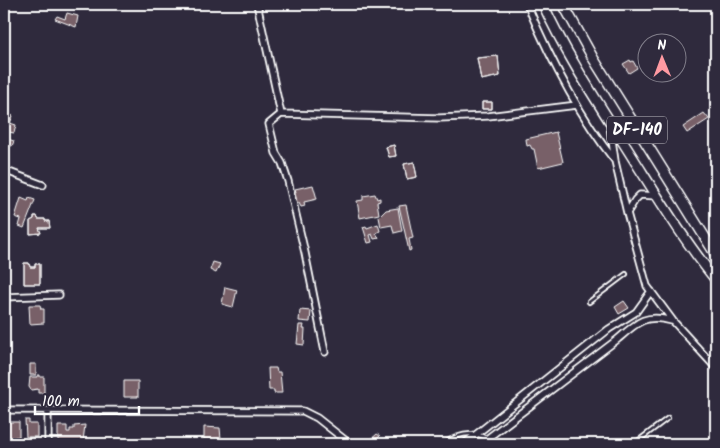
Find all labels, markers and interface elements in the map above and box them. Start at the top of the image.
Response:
north arrow [638,32,688,82]
text: N [657,35,667,57]
road number: DF-140 [607,116,667,144]
scale bar [35,383,139,415]
text: 100 m [42,390,80,414]

